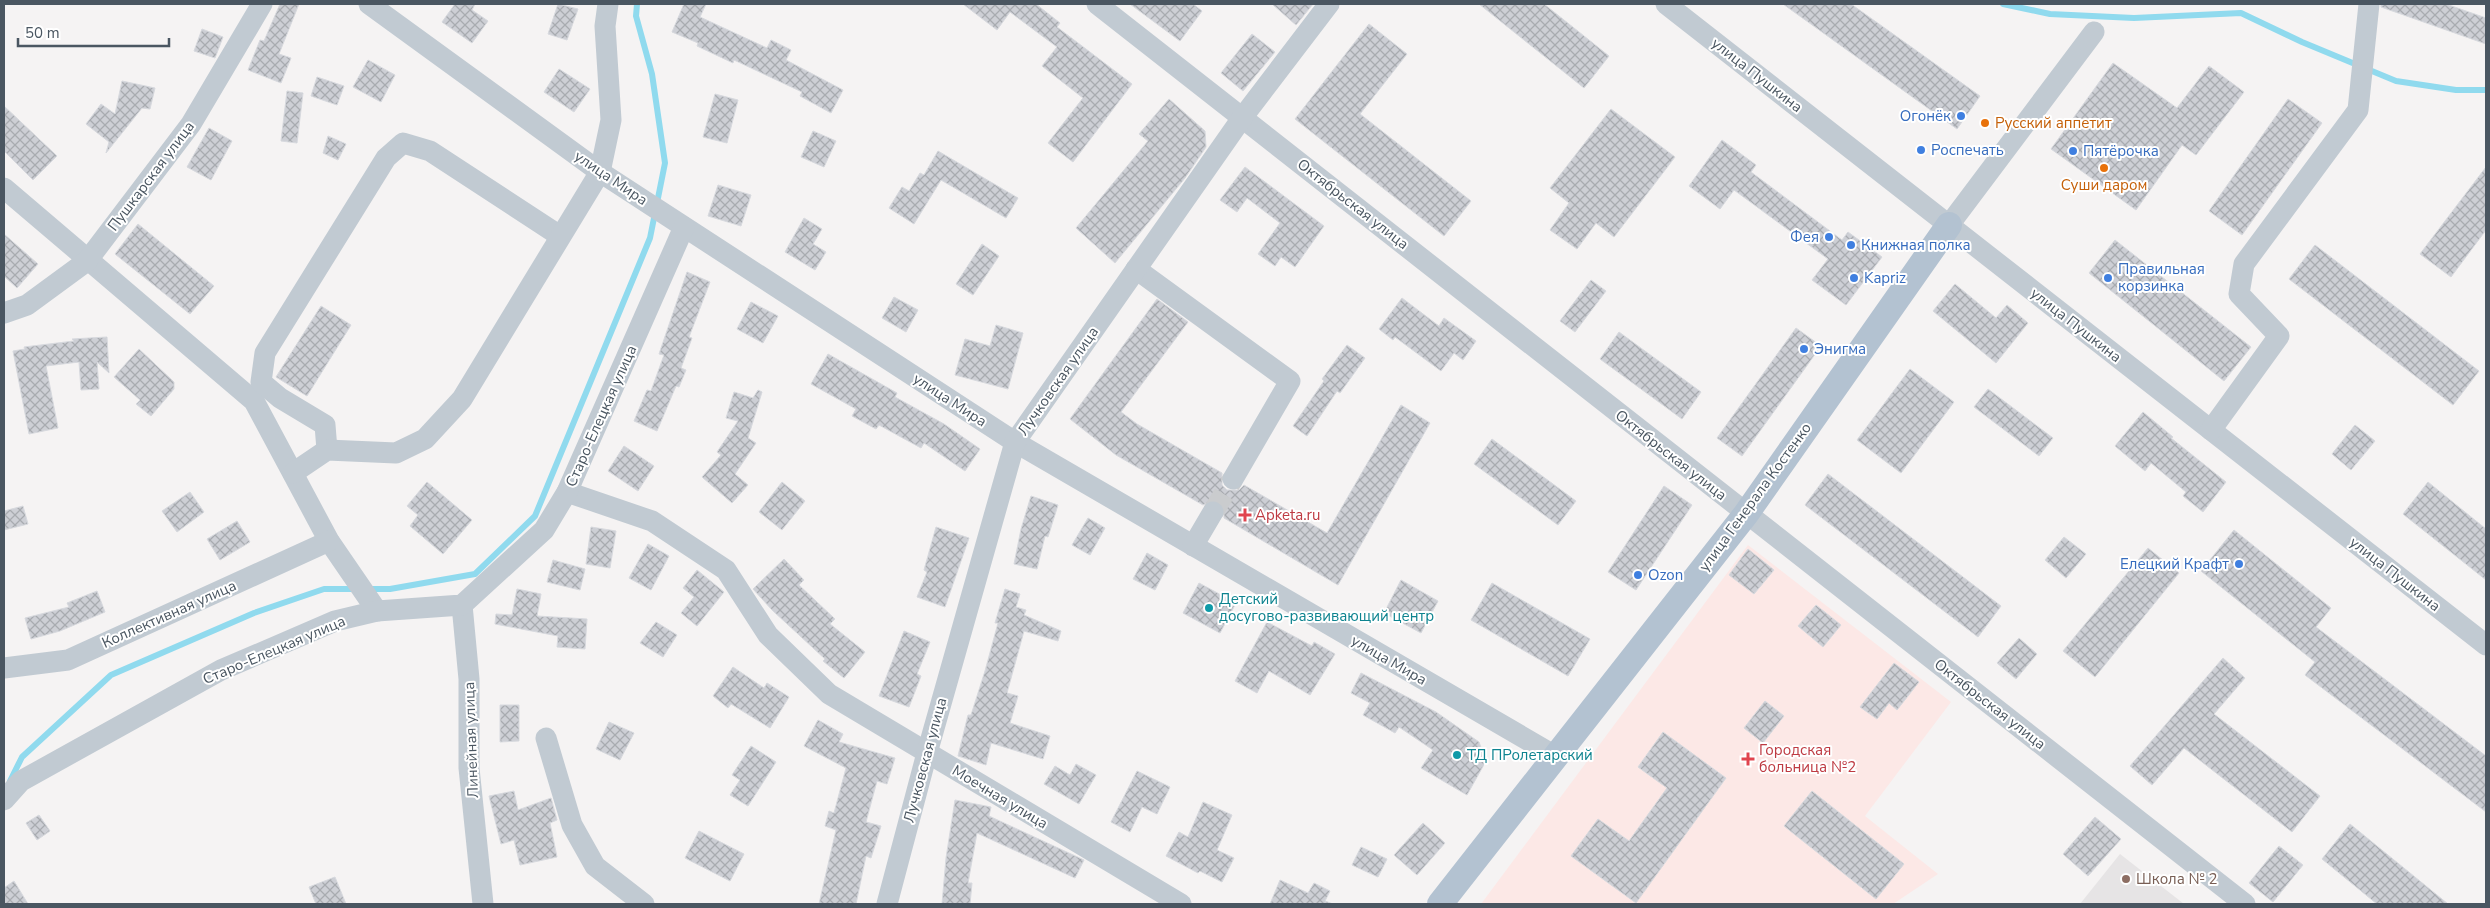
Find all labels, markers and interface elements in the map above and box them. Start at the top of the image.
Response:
scale bar [18,15,169,47]
text: 50 m [25,23,60,43]
street label: улица Пушкина [1707,33,1807,117]
place label: Огонёк [1900,106,1951,126]
marker: Огонёк [1955,110,1967,122]
place label: Русский аппетит [1995,113,2112,133]
street label: Пушкарская улица [103,117,199,235]
marker: Русский аппетит [1979,117,1991,129]
place label: Роспечать [1931,140,2004,160]
place label: Пятёрочка [2083,141,2159,161]
marker: Роспечать [1915,144,1927,156]
marker: Пятёрочка [2067,145,2079,157]
street label: улица Мира [570,146,652,210]
street label: Октябрьская улица [1293,154,1413,254]
marker: Суши даром [2098,162,2110,174]
place label: Суши даром [2061,175,2147,195]
place label: Фея [1790,227,1819,247]
marker: Фея [1823,231,1835,243]
place label: Книжная полка [1861,235,1970,255]
marker: Книжная полка [1845,239,1857,251]
place label: Правильная корзинка [2118,259,2205,296]
place label: Kapriz [1864,268,1906,288]
marker: Kapriz [1848,272,1860,284]
marker: Правильная корзинка [2102,272,2114,284]
street label: улица Пушкина [2026,283,2126,367]
street label: Лучковская улица [1013,323,1103,439]
place label: Энигма [1814,339,1866,359]
street label: Старо-Елецкая улица [561,342,641,490]
marker: Энигма [1798,343,1810,355]
street label: улица Мира [909,369,991,431]
street label: Октябрьская улица [1611,405,1731,505]
street label: улица Генерала Костенко [1694,418,1816,576]
place label: Apketa.ru [1255,505,1320,525]
marker: Apketa.ru [1239,509,1251,521]
street label: улица Пушкина [2345,532,2445,616]
place label: Елецкий Крафт [2120,554,2229,574]
marker: Елецкий Крафт [2233,558,2245,570]
place label: Ozon [1648,565,1683,585]
marker: Ozon [1632,569,1644,581]
street label: Коллективная улица [99,575,239,653]
place label: Детский досугово-развивающий центр [1219,589,1434,626]
marker: Детский досугово-развивающий центр [1203,602,1215,614]
street label: Старо-Елецкая улица [200,611,348,689]
street label: улица Мира [1348,630,1430,690]
street label: Октябрьская улица [1930,654,2050,754]
street label: Линейная улица [459,682,483,798]
street label: Лучковская улица [899,695,951,825]
place label: Городская больница №2 [1759,740,1856,777]
place label: ТД ПРолетарский [1467,745,1593,765]
marker: ТД ПРолетарский [1451,749,1463,761]
marker: Городская больница №2 [1741,752,1755,766]
street label: Моечная улица [948,761,1052,833]
place label: Школа № 2 [2136,869,2218,889]
marker: Школа № 2 [2120,873,2132,885]

